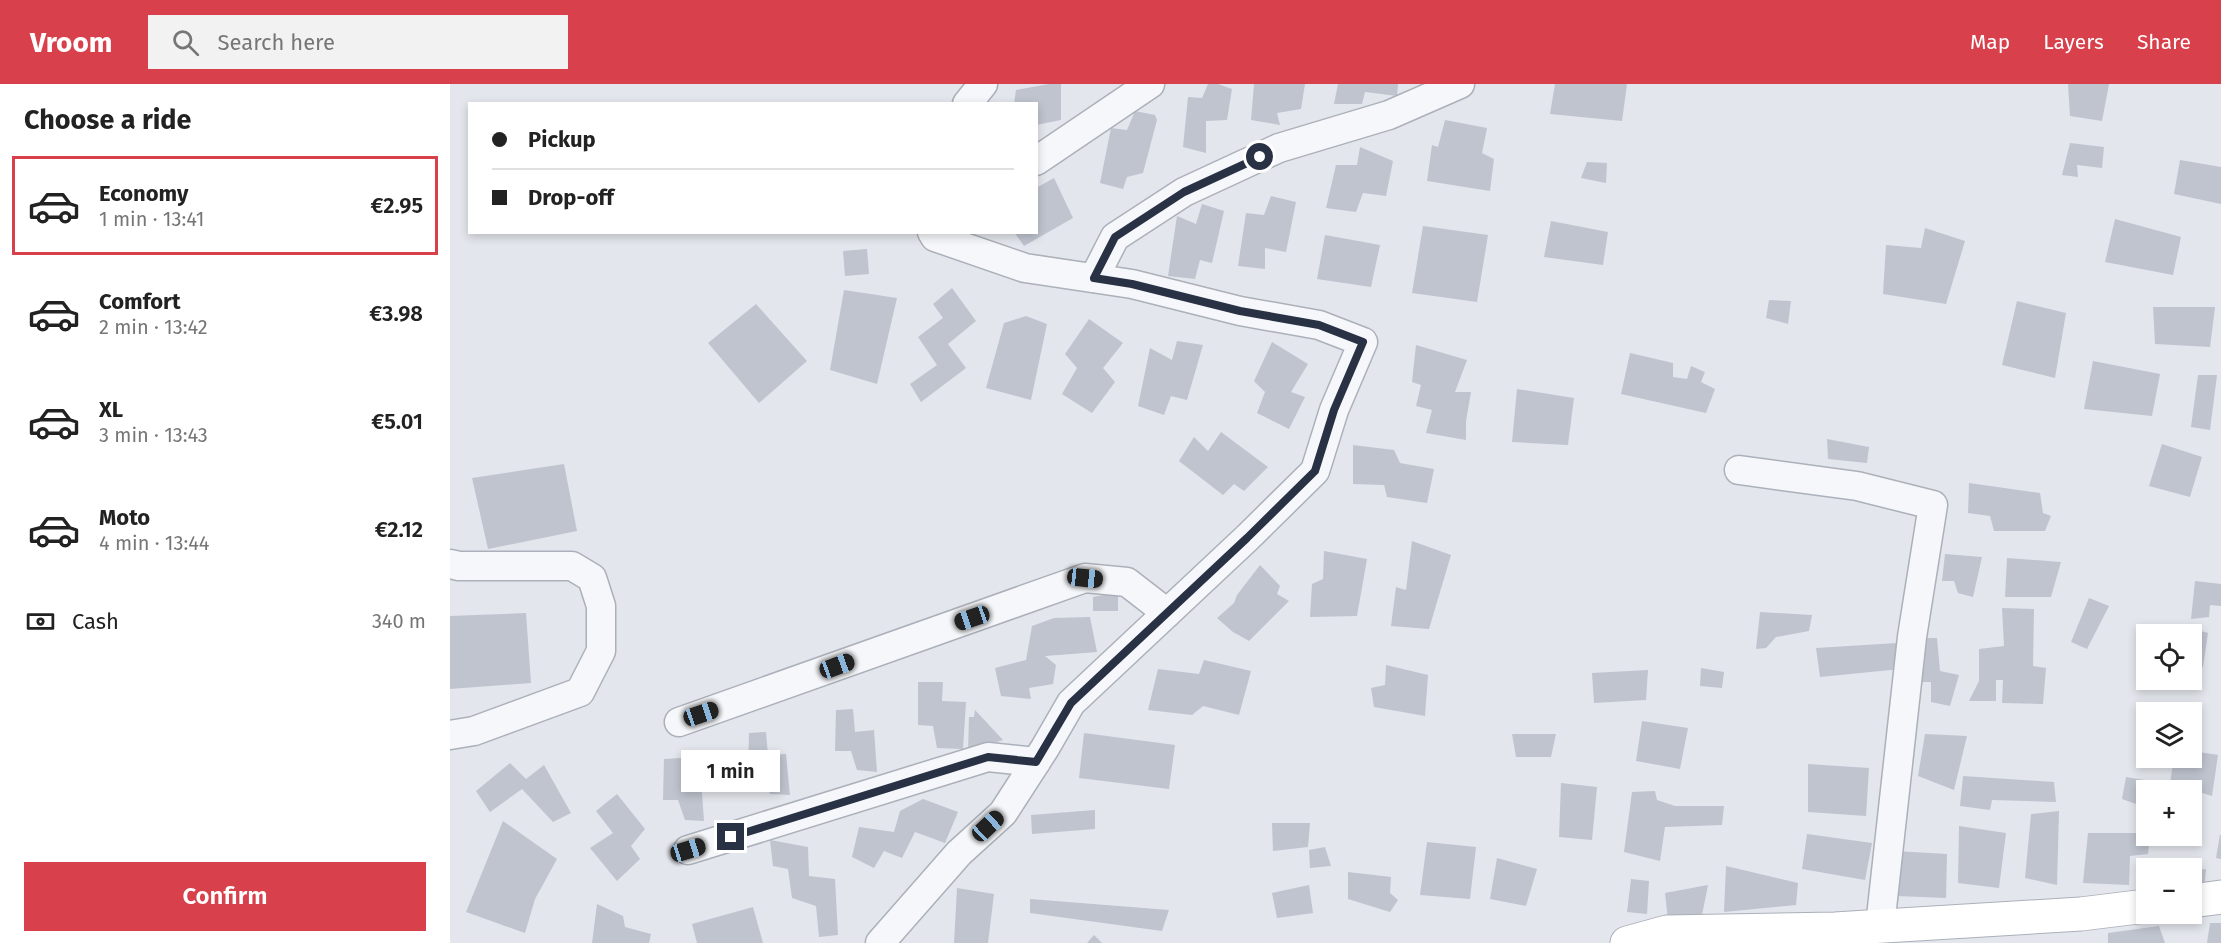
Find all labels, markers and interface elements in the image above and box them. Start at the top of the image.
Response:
search box [148,15,568,69]
text: Vroom [30,26,112,59]
icon: search [169,26,202,59]
text: Search here [217,29,335,56]
text: Map [1970,29,2010,55]
text: Layers [2043,29,2104,55]
text: Share [2137,29,2191,55]
text: Choose a ride [24,104,191,136]
text: Pickup [528,126,596,153]
route start [1246,143,1273,170]
icon: car [27,179,81,233]
text: Economy [99,180,188,207]
text: Drop-off [528,184,614,211]
text: €2.95 [371,192,423,219]
text: 1 min · 13:41 [99,207,204,231]
icon: car [27,287,81,341]
text: Comfort [99,288,180,315]
text: €3.98 [369,300,423,327]
text: 2 min · 13:42 [99,315,208,339]
icon: car [27,395,81,449]
text: XL [99,396,123,423]
text: €5.01 [371,408,423,435]
text: 3 min · 13:43 [99,423,208,447]
icon: car [27,503,81,557]
text: Moto [99,504,150,531]
text: €2.12 [375,516,423,543]
text: 4 min · 13:44 [99,531,209,555]
car [1066,567,1104,589]
car [952,604,992,632]
icon: cash [24,605,57,638]
text: Cash [72,608,119,635]
text: 340 m [372,609,426,633]
map controls [2136,624,2202,924]
button: locate [2136,624,2202,690]
car [817,651,857,681]
car [681,700,721,728]
button: layers [2136,702,2202,768]
callout: 1 min [682,750,780,792]
text: 1 min [706,759,755,783]
button: + [2136,780,2202,846]
car [969,807,1007,845]
route end [717,823,744,850]
car [668,836,708,864]
button: − [2136,858,2202,924]
button: Confirm [24,862,426,931]

